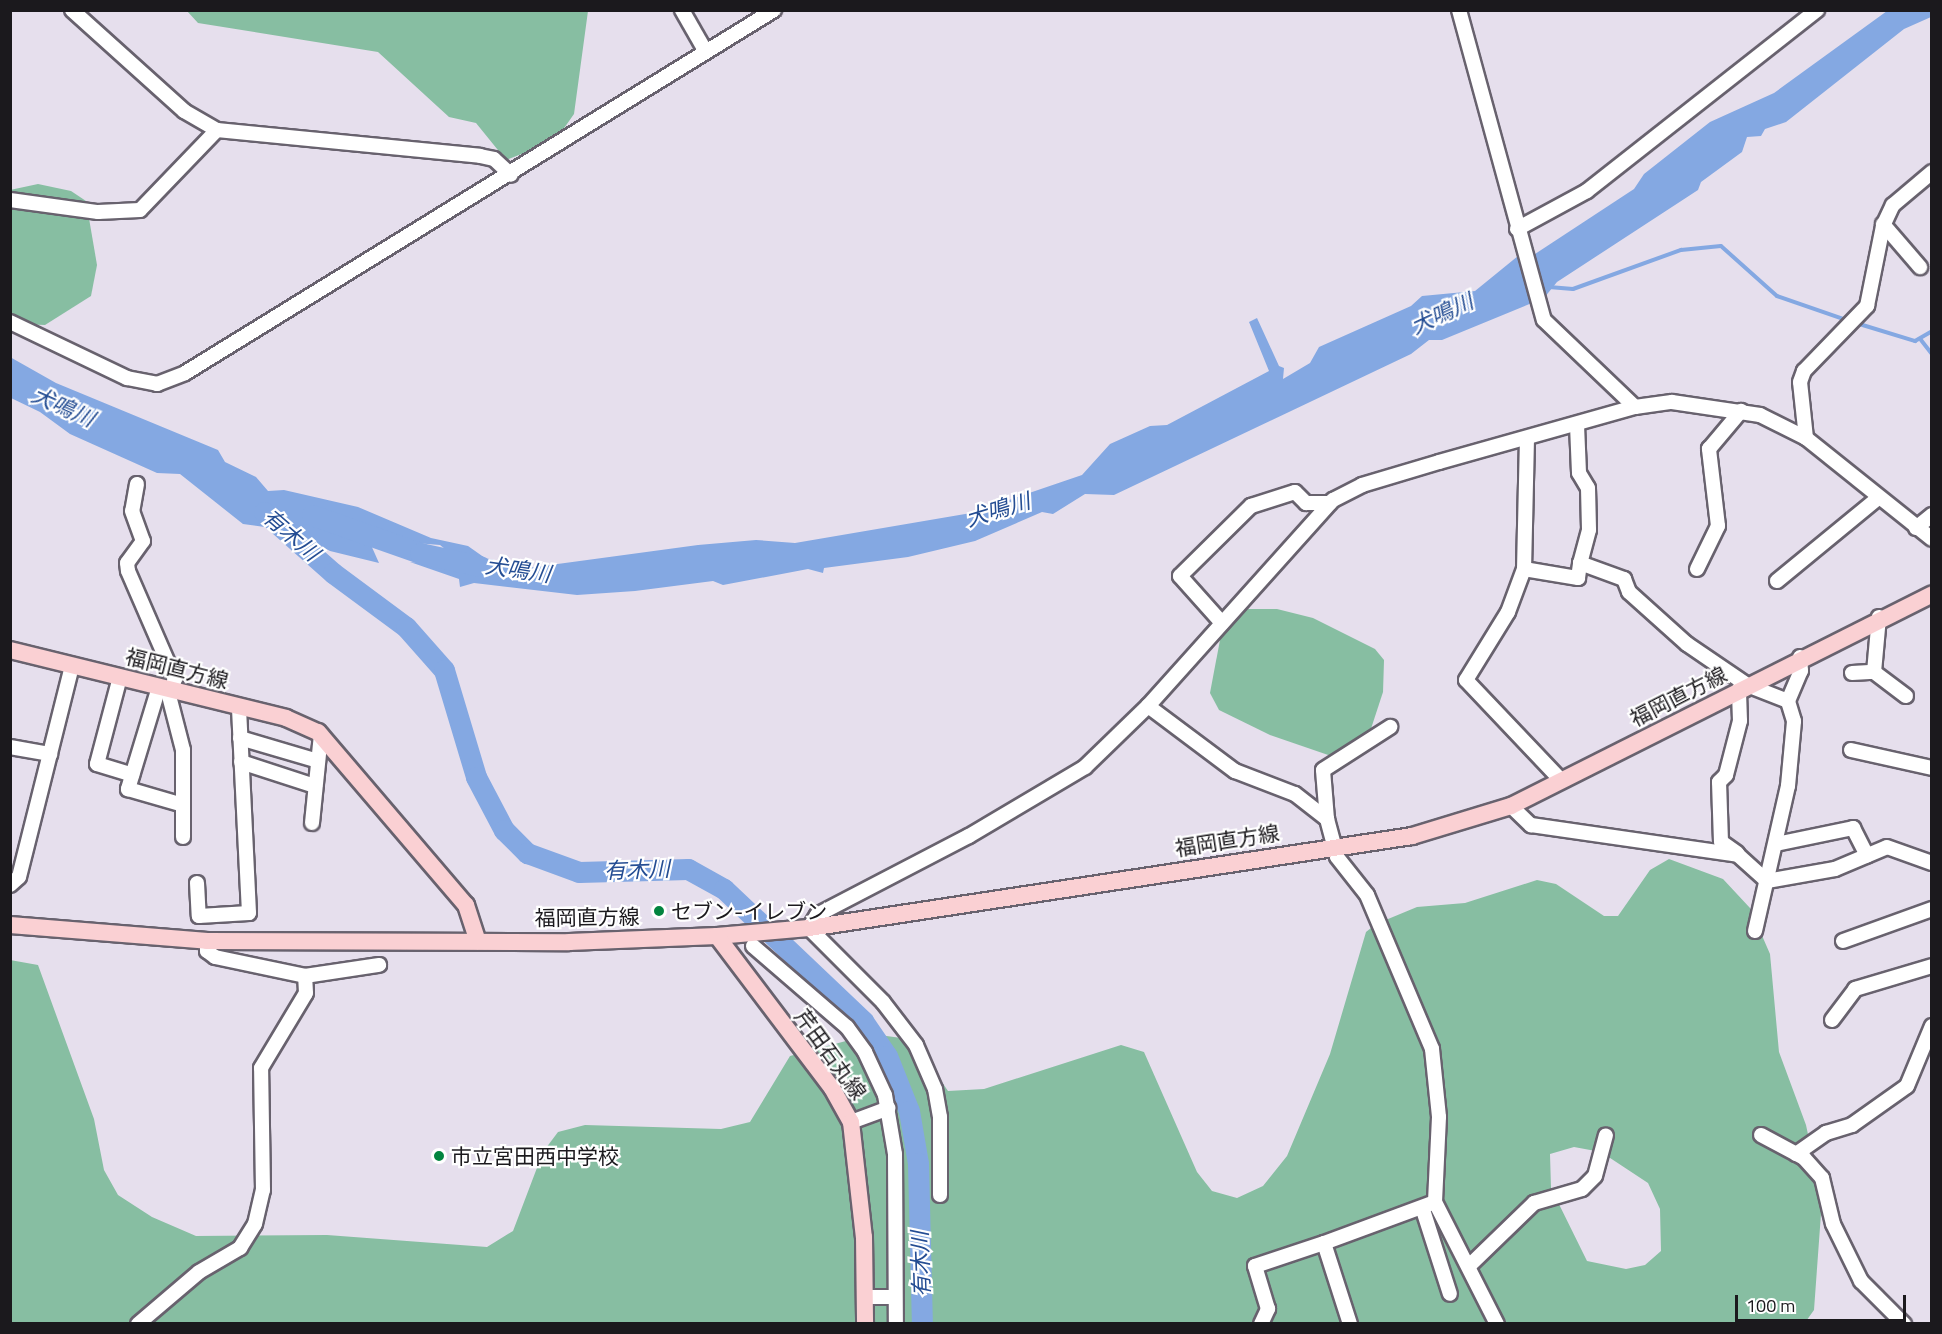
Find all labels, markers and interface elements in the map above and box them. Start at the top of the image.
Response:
water label: 犬鳴川 [1407,288,1477,340]
water label: 犬鳴川 [27,382,99,432]
water label: 犬鳴川 [963,488,1033,532]
water label: 有木川 [257,503,325,567]
water label: 犬鳴川 [483,552,553,588]
street label: 福岡直方線 [123,643,231,693]
street label: 福岡直方線 [1626,661,1730,731]
street label: 福岡直方線 [1173,819,1281,861]
water label: 有木川 [604,856,670,884]
place label: セブン-イレブン [671,898,827,924]
street label: 福岡直方線 [534,903,640,931]
marker: セブン-イレブン [652,904,666,918]
street label: 芹田石丸線 [790,1004,872,1104]
place label: 市立宮田西中学校 [451,1143,619,1169]
marker: 市立宮田西中学校 [432,1149,446,1163]
water label: 有木川 [907,1231,935,1297]
scale bar [1738,1283,1909,1321]
text: 100 m [1746,1292,1795,1319]

